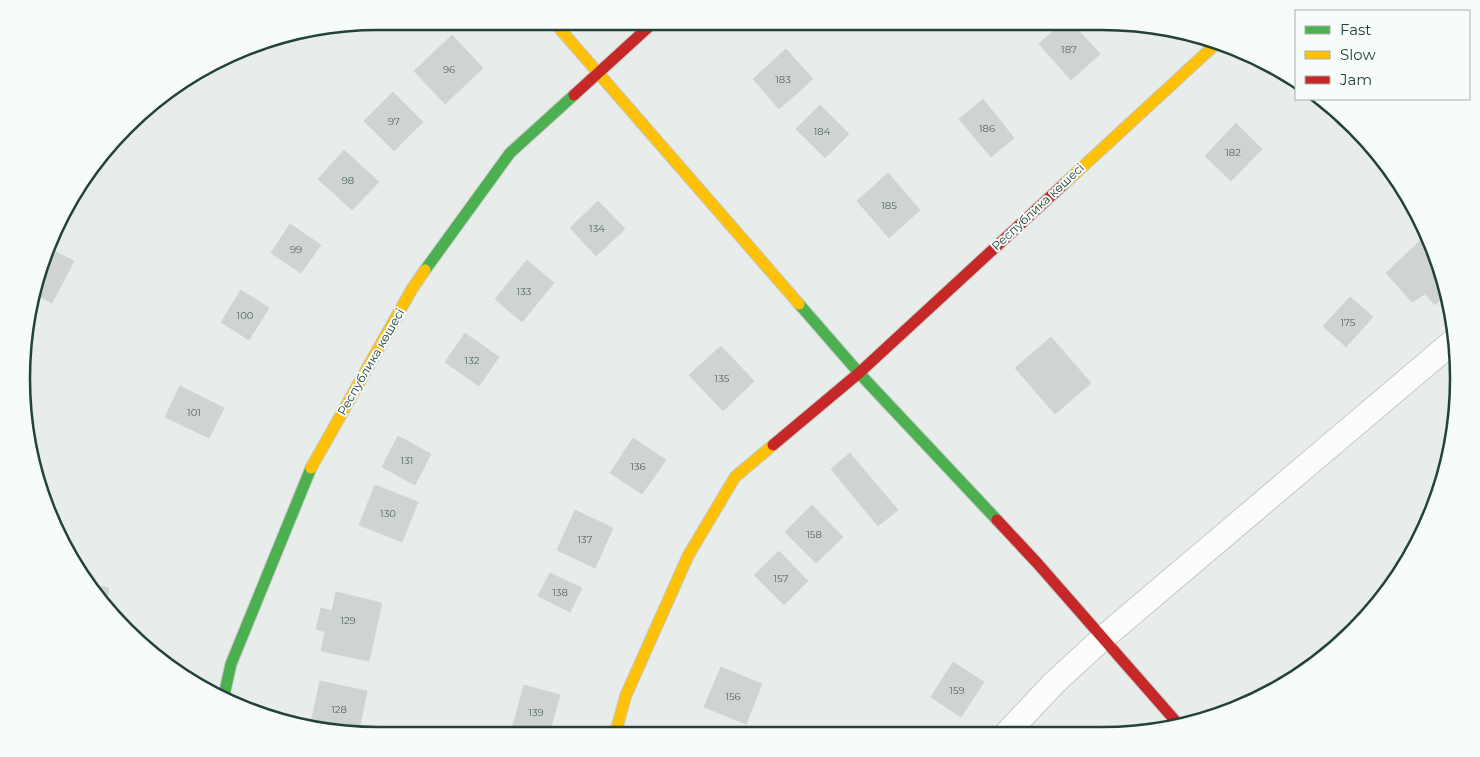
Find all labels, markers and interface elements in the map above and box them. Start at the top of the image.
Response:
legend [1295,10,1470,100]
text: Fast [1340,20,1371,39]
house number: 187 [1061,43,1077,56]
text: Slow [1340,45,1376,64]
house number: 96 [443,63,455,76]
text: Jam [1339,70,1372,89]
house number: 183 [775,73,791,86]
house number: 97 [388,115,400,128]
house number: 186 [979,122,995,135]
house number: 184 [814,125,831,138]
house number: 182 [1225,146,1241,159]
street label: Республика көшесі [988,160,1087,253]
house number: 98 [342,174,354,187]
house number: 185 [881,199,897,212]
house number: 134 [589,222,605,235]
house number: 99 [290,243,302,256]
house number: 133 [517,285,532,298]
street label: Республика көшесі [334,306,407,418]
house number: 100 [237,309,254,322]
house number: 175 [1341,316,1356,329]
house number: 132 [465,354,480,367]
house number: 135 [715,372,730,385]
house number: 101 [187,406,201,419]
house number: 131 [401,454,413,467]
house number: 136 [630,460,646,473]
house number: 130 [380,507,396,520]
house number: 158 [806,528,822,541]
house number: 137 [577,533,593,546]
house number: 157 [773,572,789,585]
house number: 138 [552,586,568,599]
house number: 129 [340,614,356,627]
house number: 159 [949,684,965,697]
house number: 156 [725,690,741,703]
house number: 128 [331,703,347,716]
house number: 139 [528,706,544,719]

